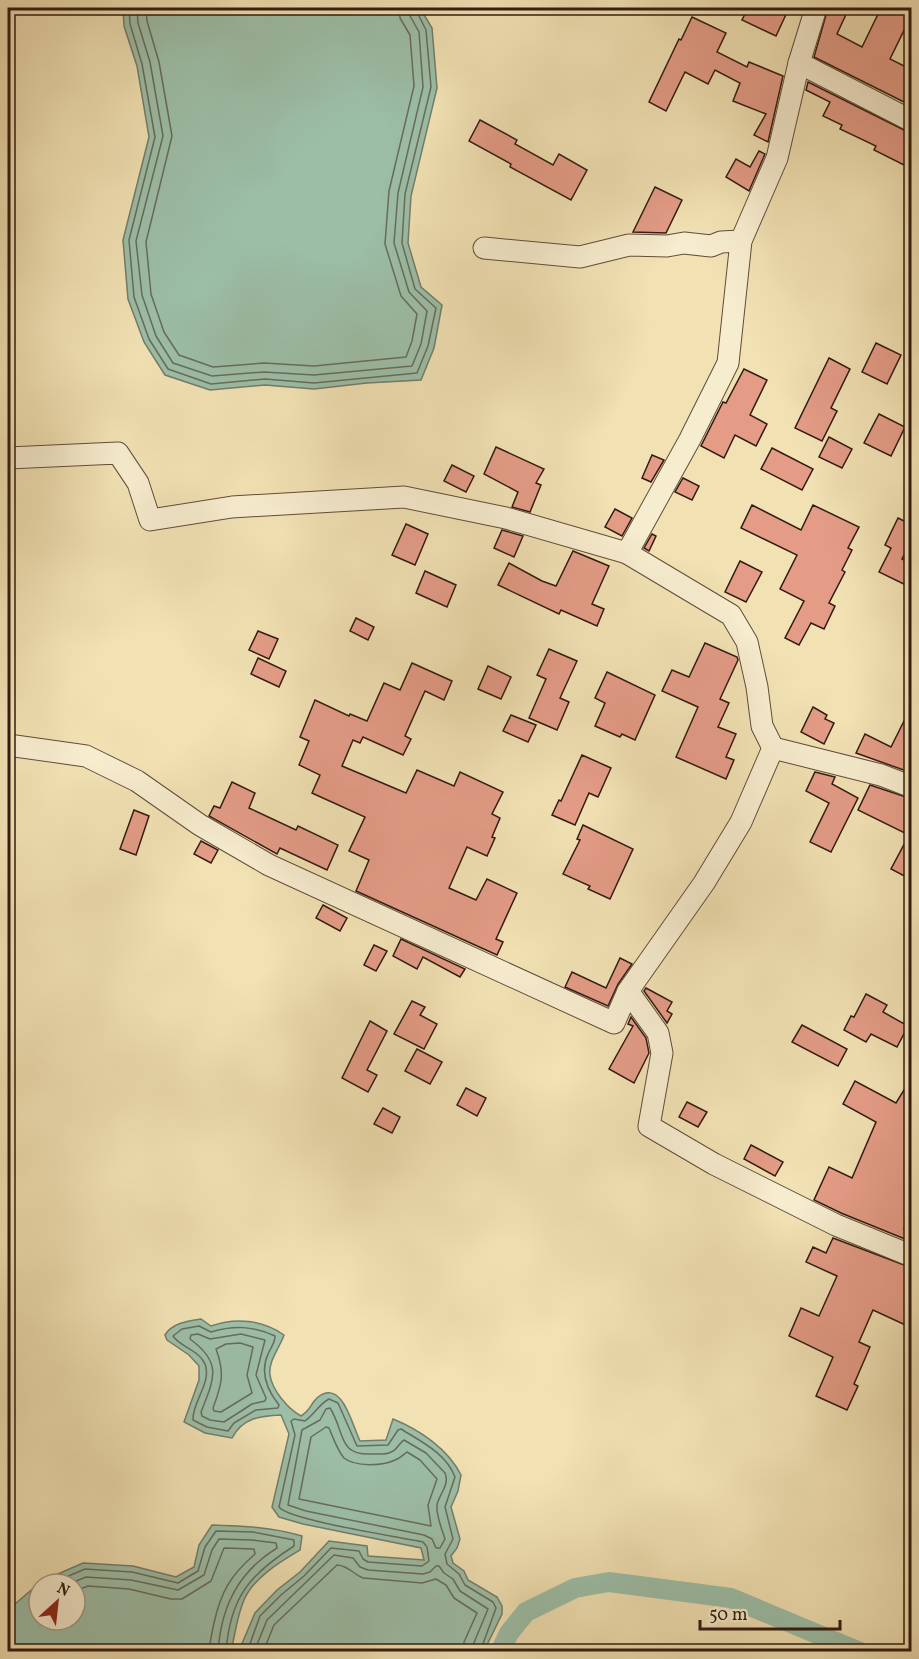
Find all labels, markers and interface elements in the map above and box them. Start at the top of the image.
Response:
north arrow [27,1572,87,1632]
text: N [53,1578,73,1603]
scale bar [700,1593,840,1631]
text: 50 m [709,1603,748,1628]

